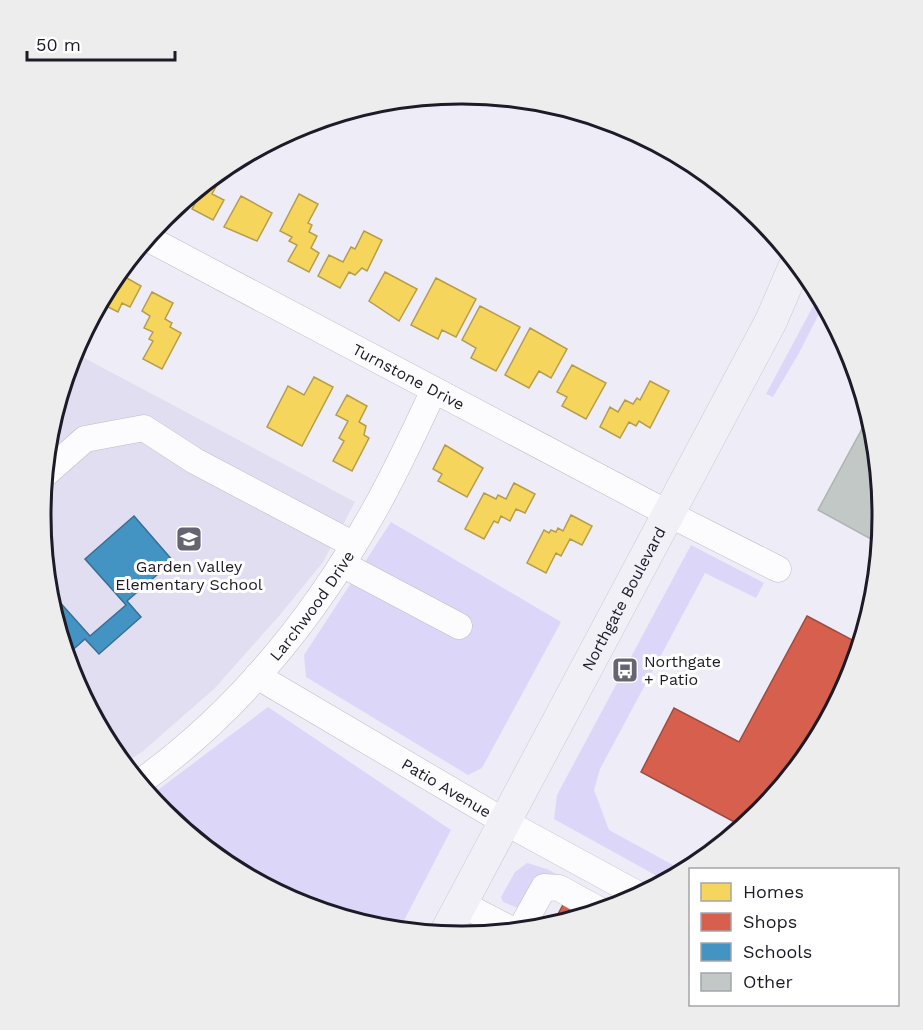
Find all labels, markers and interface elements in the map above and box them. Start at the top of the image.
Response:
scale bar [27,24,176,62]
text: 50 m [36,34,81,55]
street label: Turnstone Drive [349,339,468,414]
street label: Northgate Boulevard [577,523,669,674]
school or university icon: Garden Valley Elementary School [174,524,204,554]
street label: Larchwood Drive [265,547,358,664]
place label: Garden Valley Elementary School [115,557,263,594]
place label: Northgate + Patio [644,652,721,689]
bus stop icon: Northgate + Patio [610,655,640,685]
street label: Patio Avenue [398,754,495,821]
legend [689,868,899,1006]
text: Homes [743,881,804,902]
text: Shops [743,911,797,932]
text: Schools [743,941,812,962]
text: Other [743,971,793,992]

